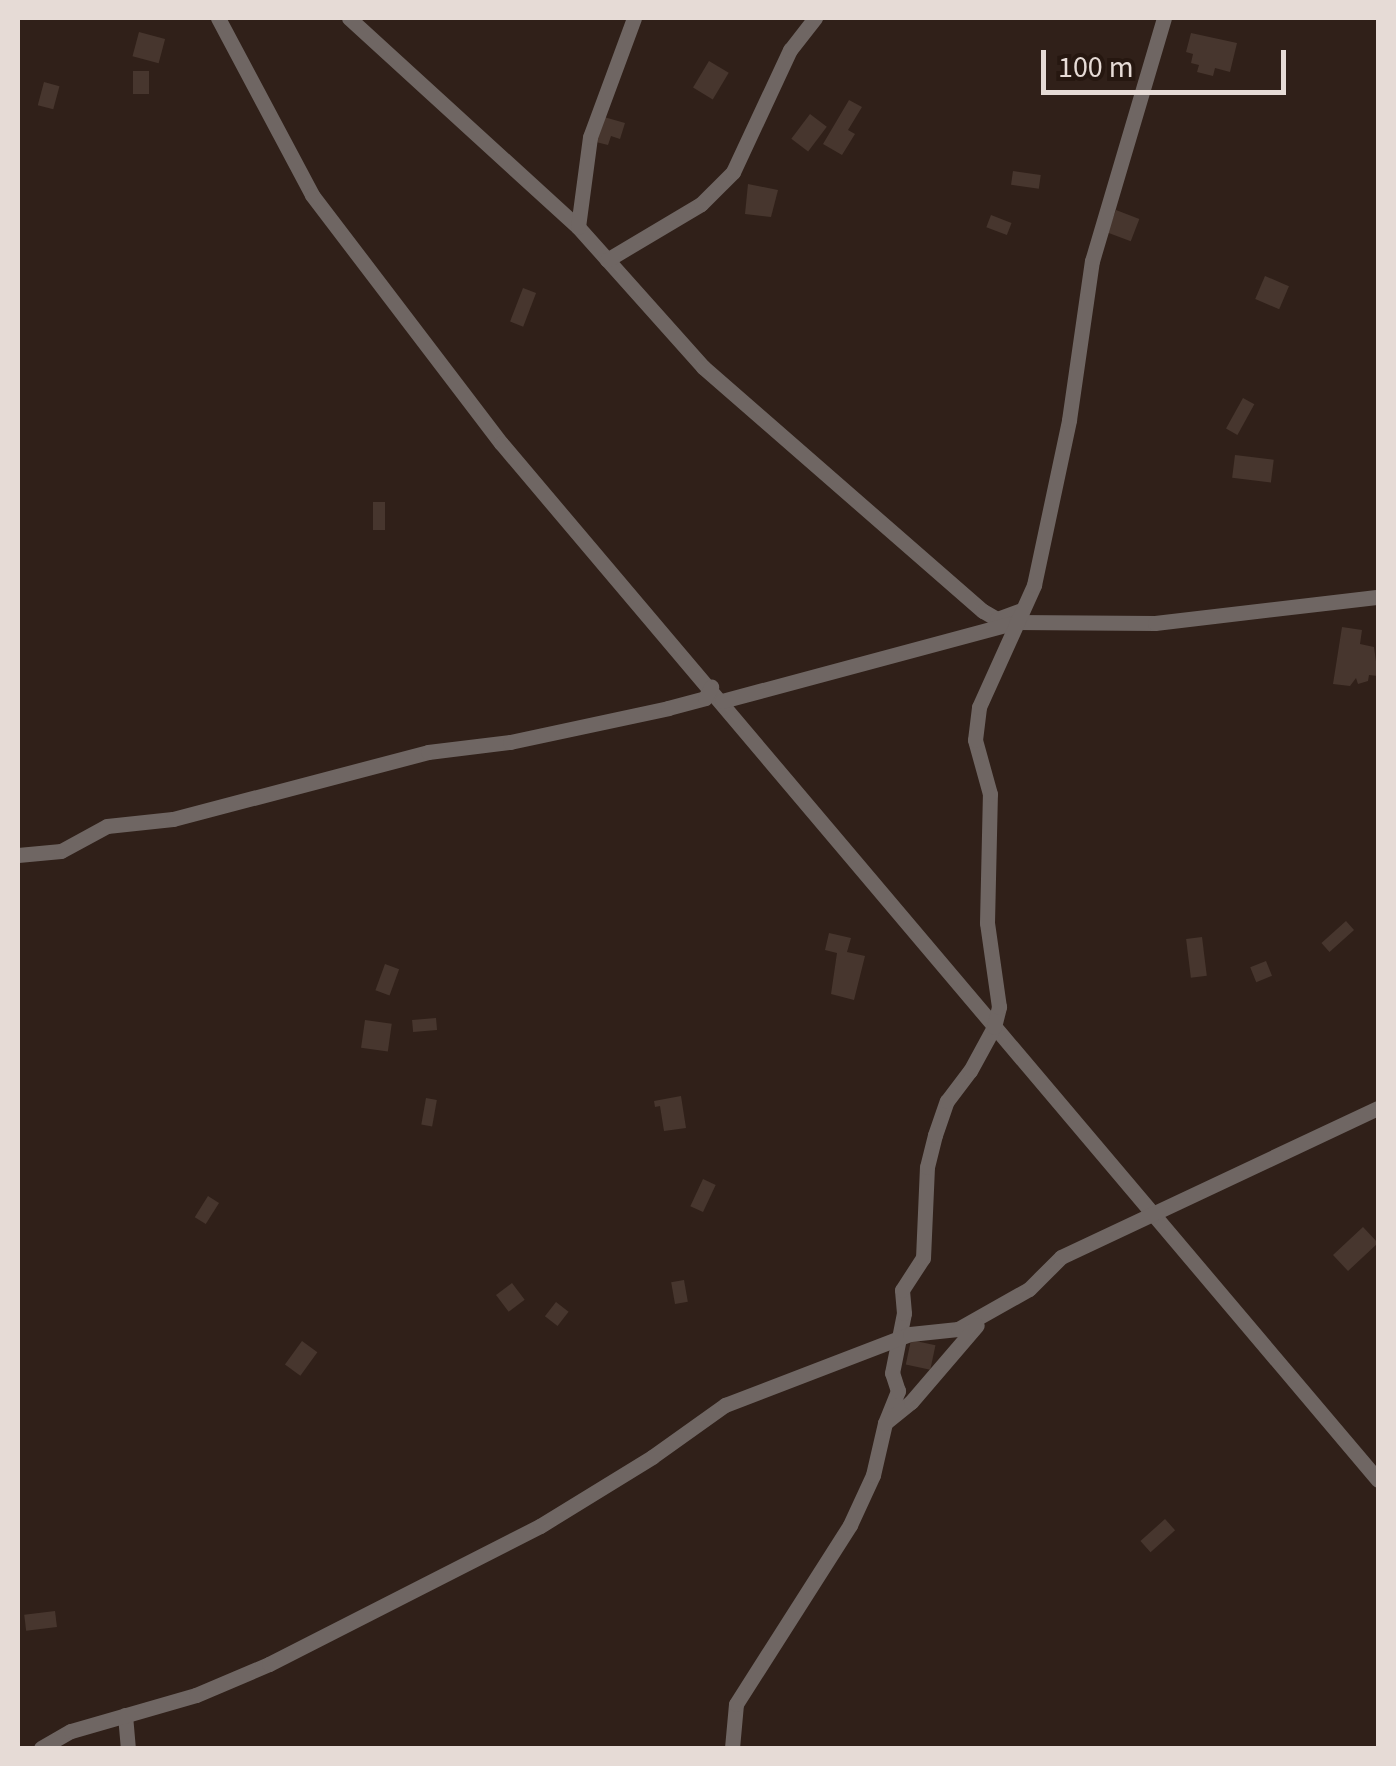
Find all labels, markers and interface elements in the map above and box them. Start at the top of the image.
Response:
scale bar [1046,30,1291,92]
text: 100 m [1058,46,1134,89]

